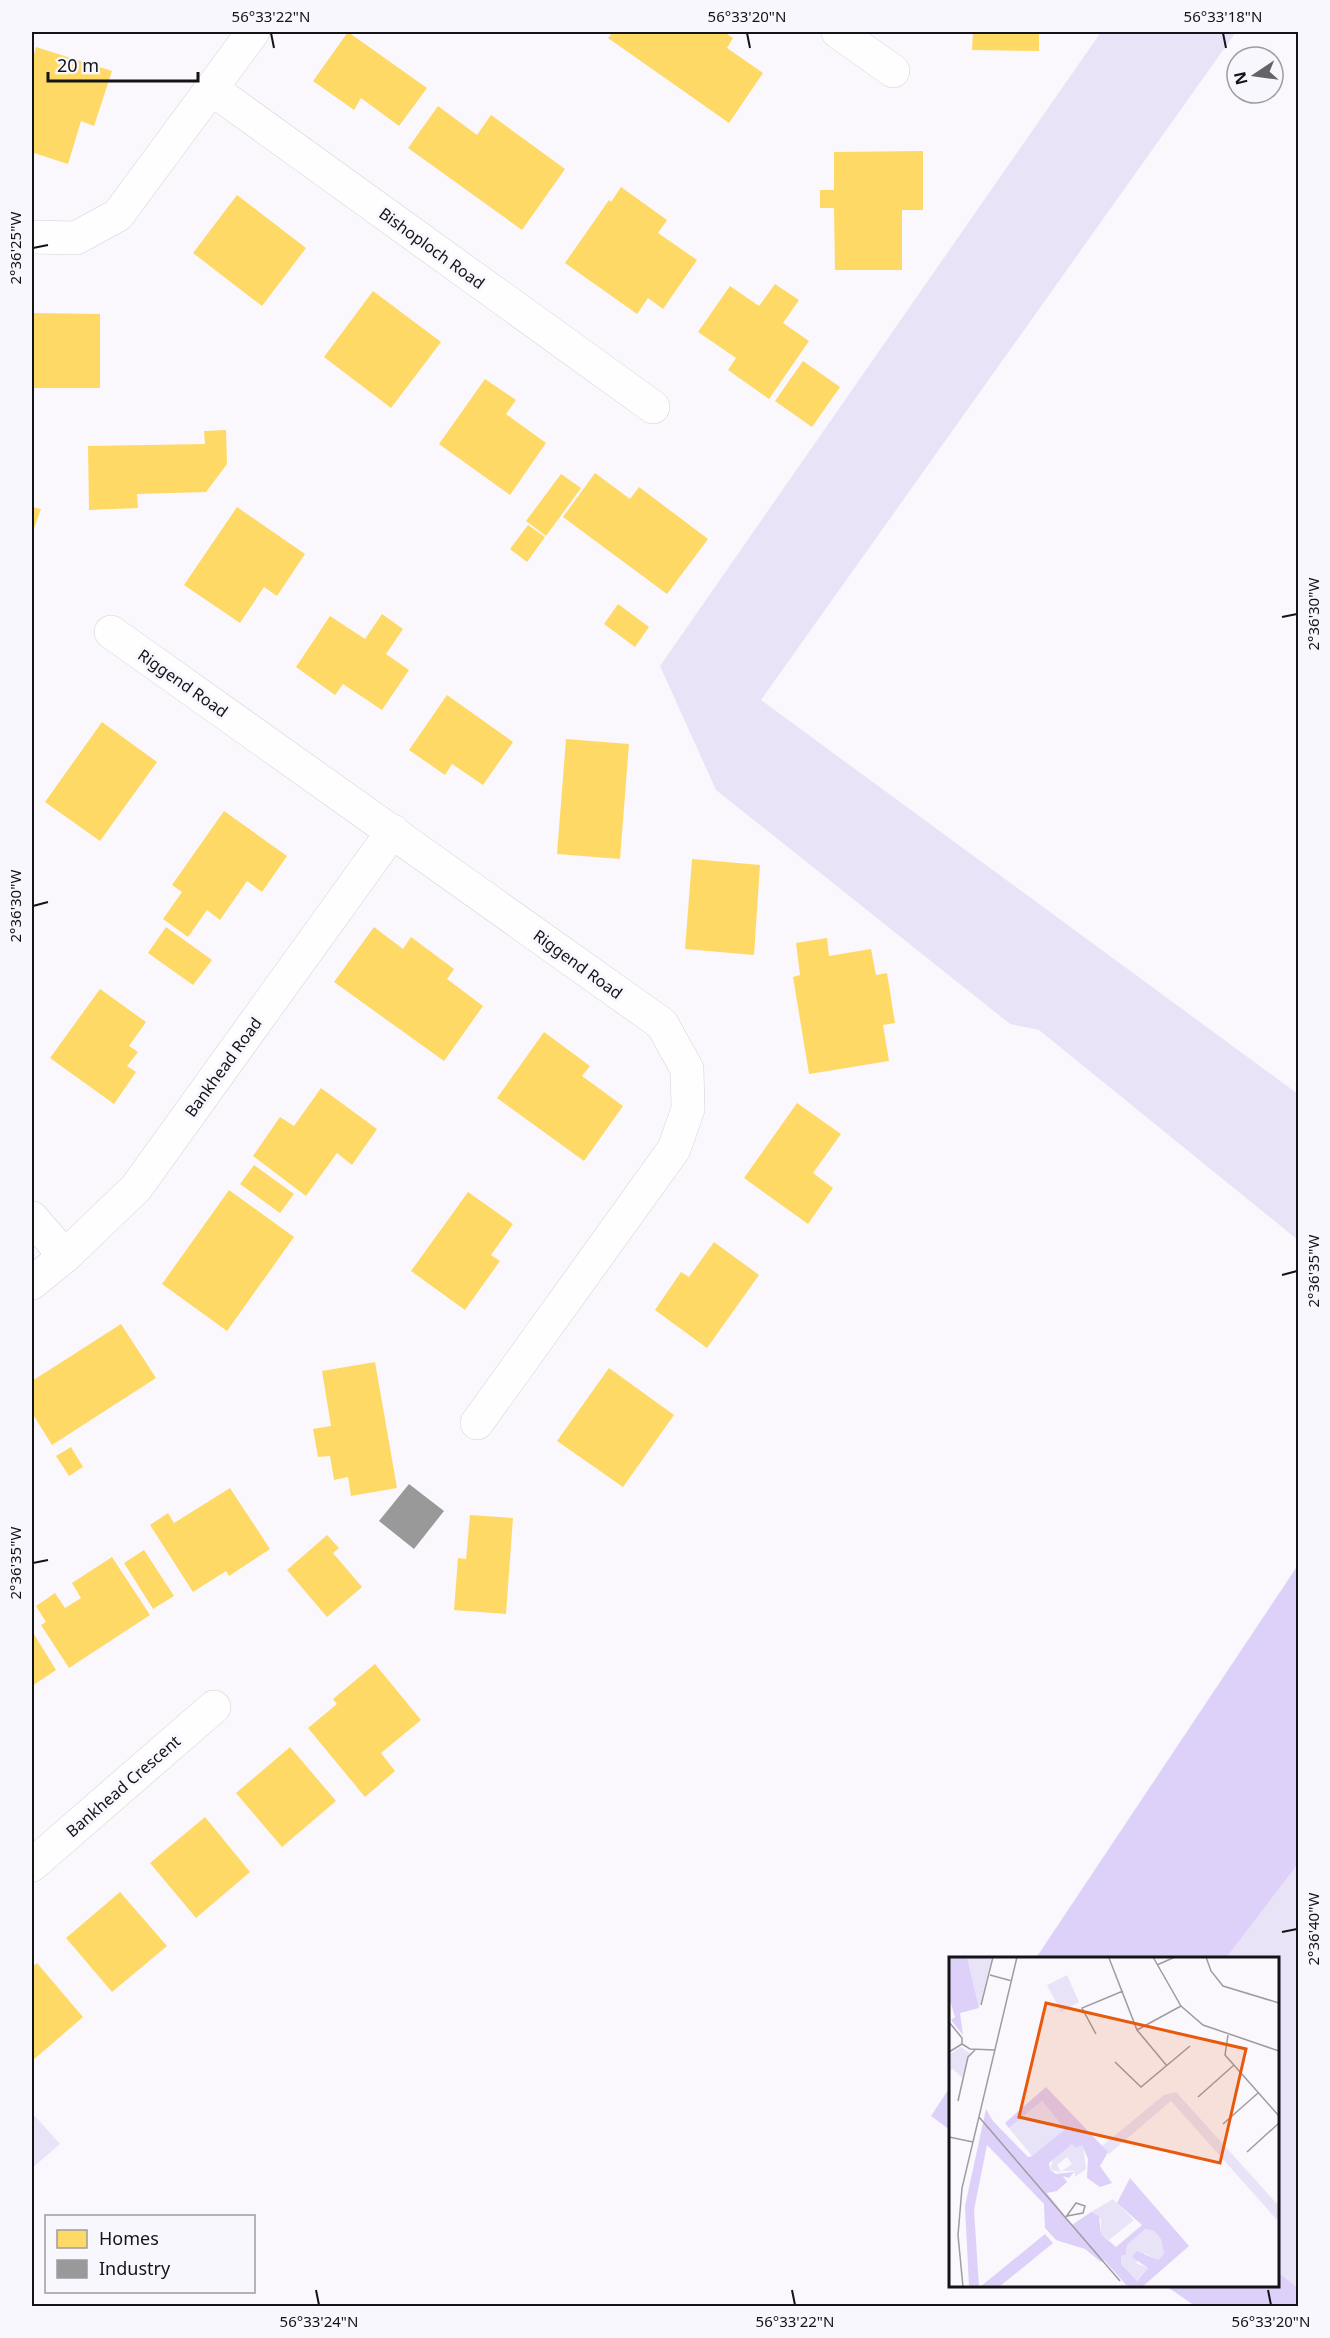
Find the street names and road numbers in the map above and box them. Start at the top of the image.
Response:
street label: Bishoploch Road [375,202,489,294]
street label: Riggend Road [134,644,232,722]
street label: Riggend Road [529,924,627,1004]
street label: Bankhead Road [179,1013,267,1121]
street label: Bankhead Crescent [61,1730,185,1842]

